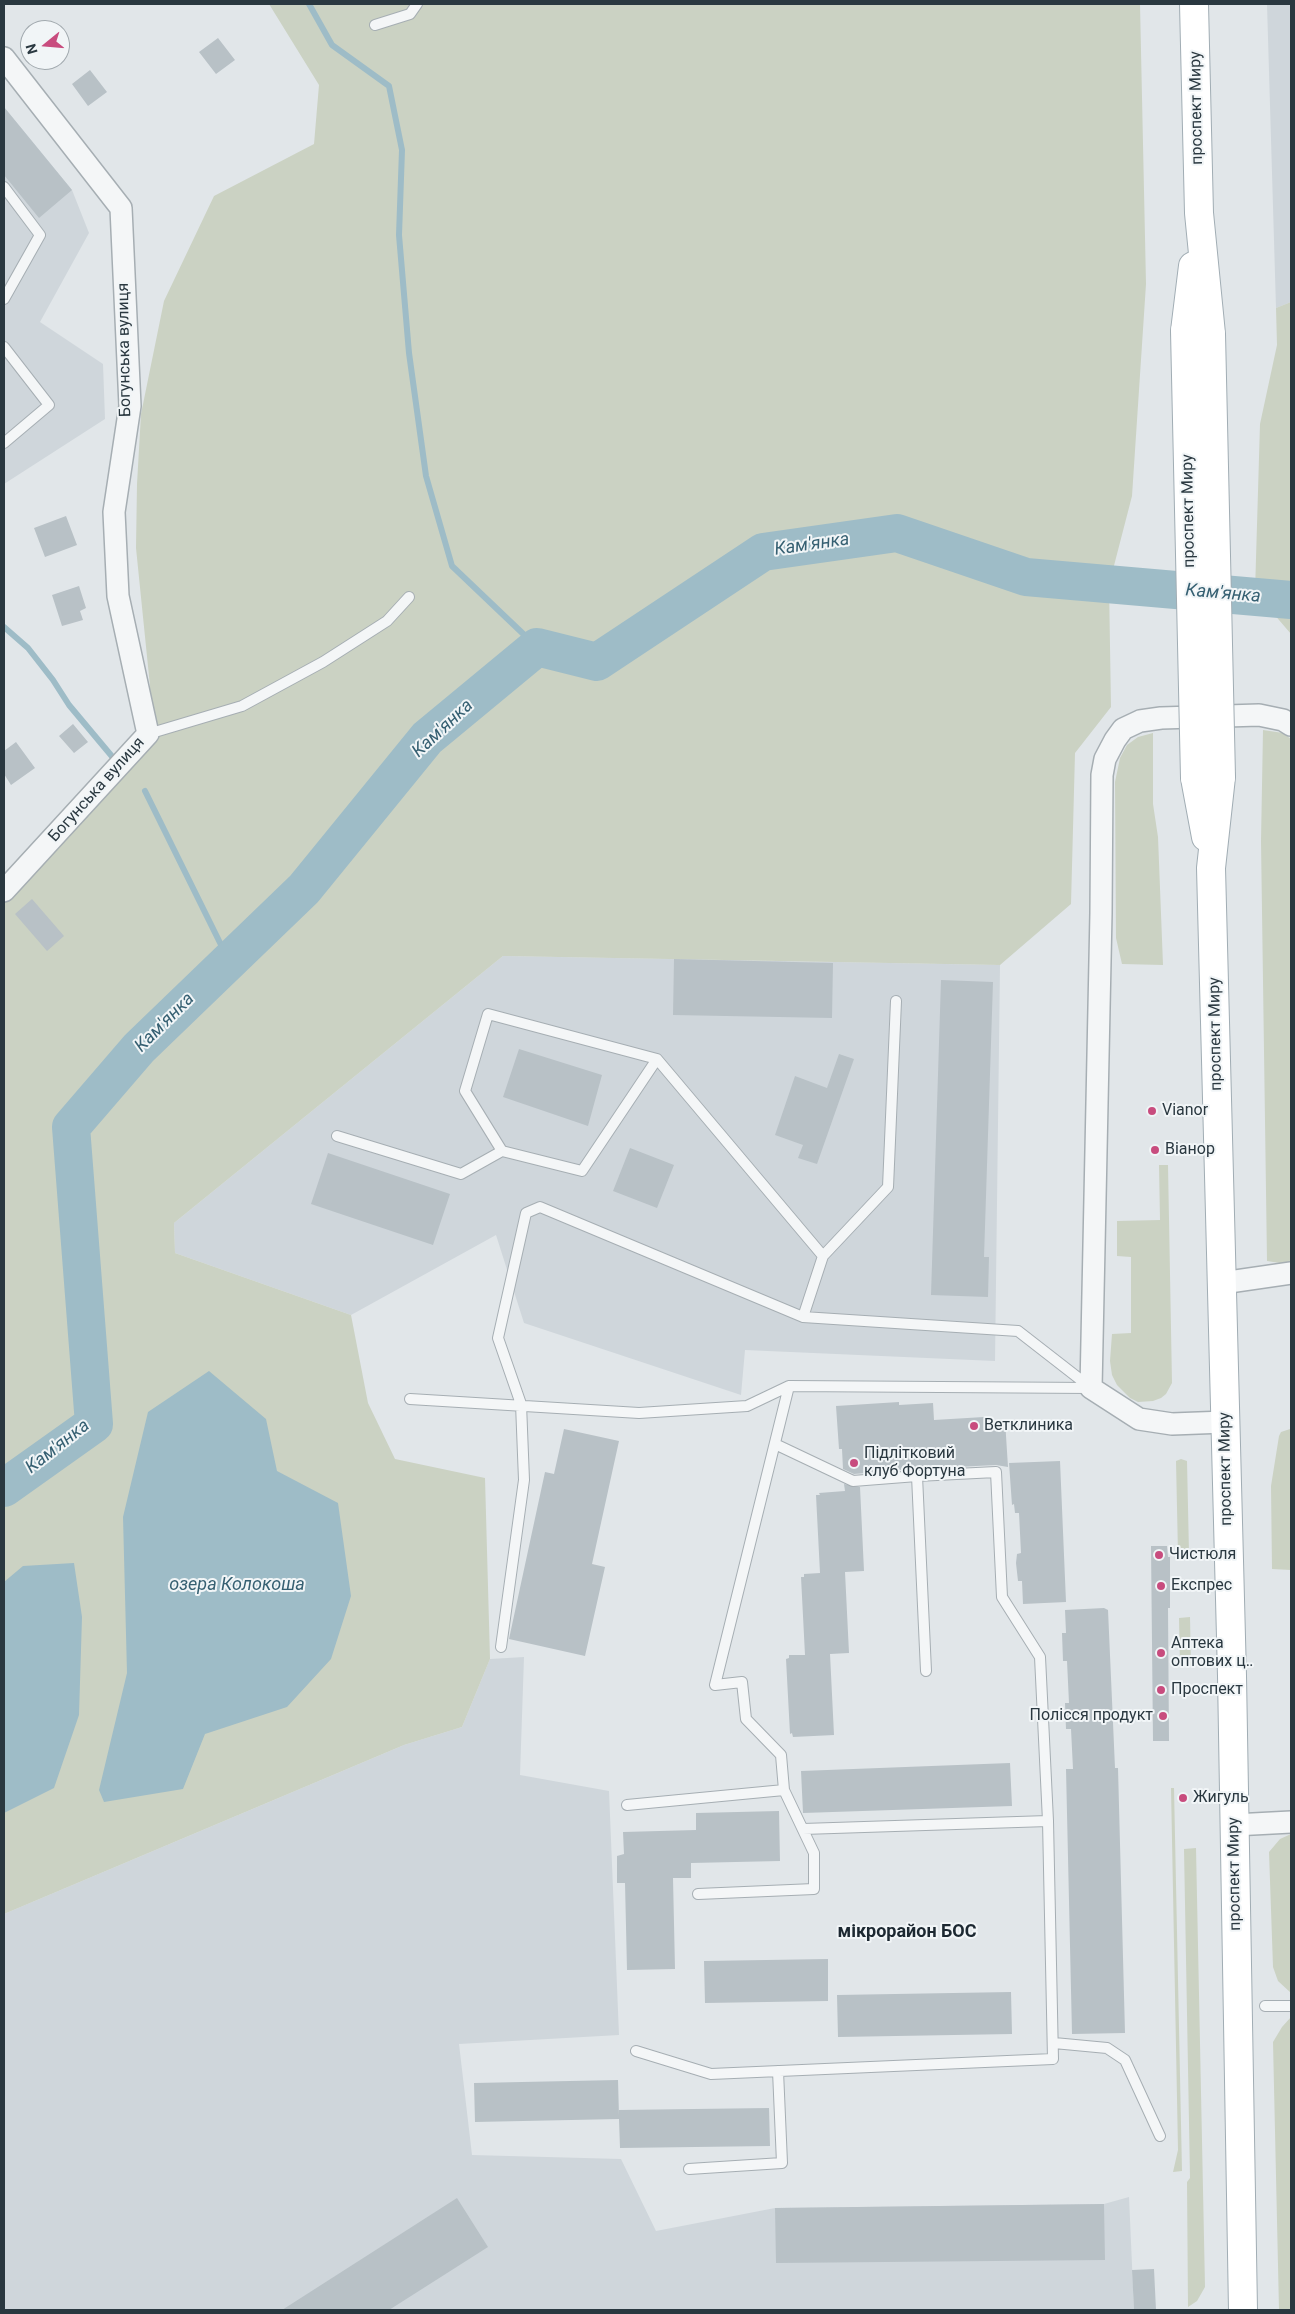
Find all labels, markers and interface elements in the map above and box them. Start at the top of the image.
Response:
north arrow [20,20,70,70]
text: N [23,42,41,56]
street label: проспект Миру [1186,51,1208,165]
street label: Богунська вулиця [114,283,136,417]
street label: проспект Миру [1178,454,1200,568]
water label: Кам'янка [773,529,851,561]
water label: Кам'янка [1185,580,1261,608]
water label: Кам'янка [408,695,478,763]
street label: Богунська вулиця [45,734,149,846]
street label: проспект Миру [1205,977,1227,1091]
water label: Кам'янка [131,989,199,1057]
place label: Vianor [1162,1101,1208,1121]
marker: Vianor [1146,1105,1158,1117]
place label: Віанор [1165,1140,1215,1160]
marker: Віанор [1149,1144,1161,1156]
street label: проспект Миру [1215,1412,1237,1526]
water label: Кам'янка [22,1415,94,1479]
place label: Ветклиника [984,1416,1073,1436]
marker: Ветклиника [968,1420,980,1432]
place label: Підлітковий клуб Фортуна [864,1444,965,1482]
marker: Підлітковий клуб Фортуна [848,1457,860,1469]
place label: Чистюля [1169,1545,1236,1565]
marker: Чистюля [1153,1549,1165,1561]
water label: озера Колокоша [169,1574,305,1596]
place label: Експрес [1171,1576,1232,1596]
marker: Експрес [1155,1580,1167,1592]
place label: Аптека оптових ц‥ [1171,1634,1253,1672]
marker: Аптека оптових ц‥ [1155,1647,1167,1659]
place label: Проспект [1171,1680,1243,1700]
marker: Проспект [1155,1684,1167,1696]
place label: Полісся продукт [1030,1706,1153,1726]
marker: Полісся продукт [1157,1710,1169,1722]
place label: Жигуль [1193,1788,1249,1808]
marker: Жигуль [1177,1792,1189,1804]
street label: проспект Миру [1224,1817,1246,1931]
district label: мікрорайон БОС [837,1921,977,1943]

